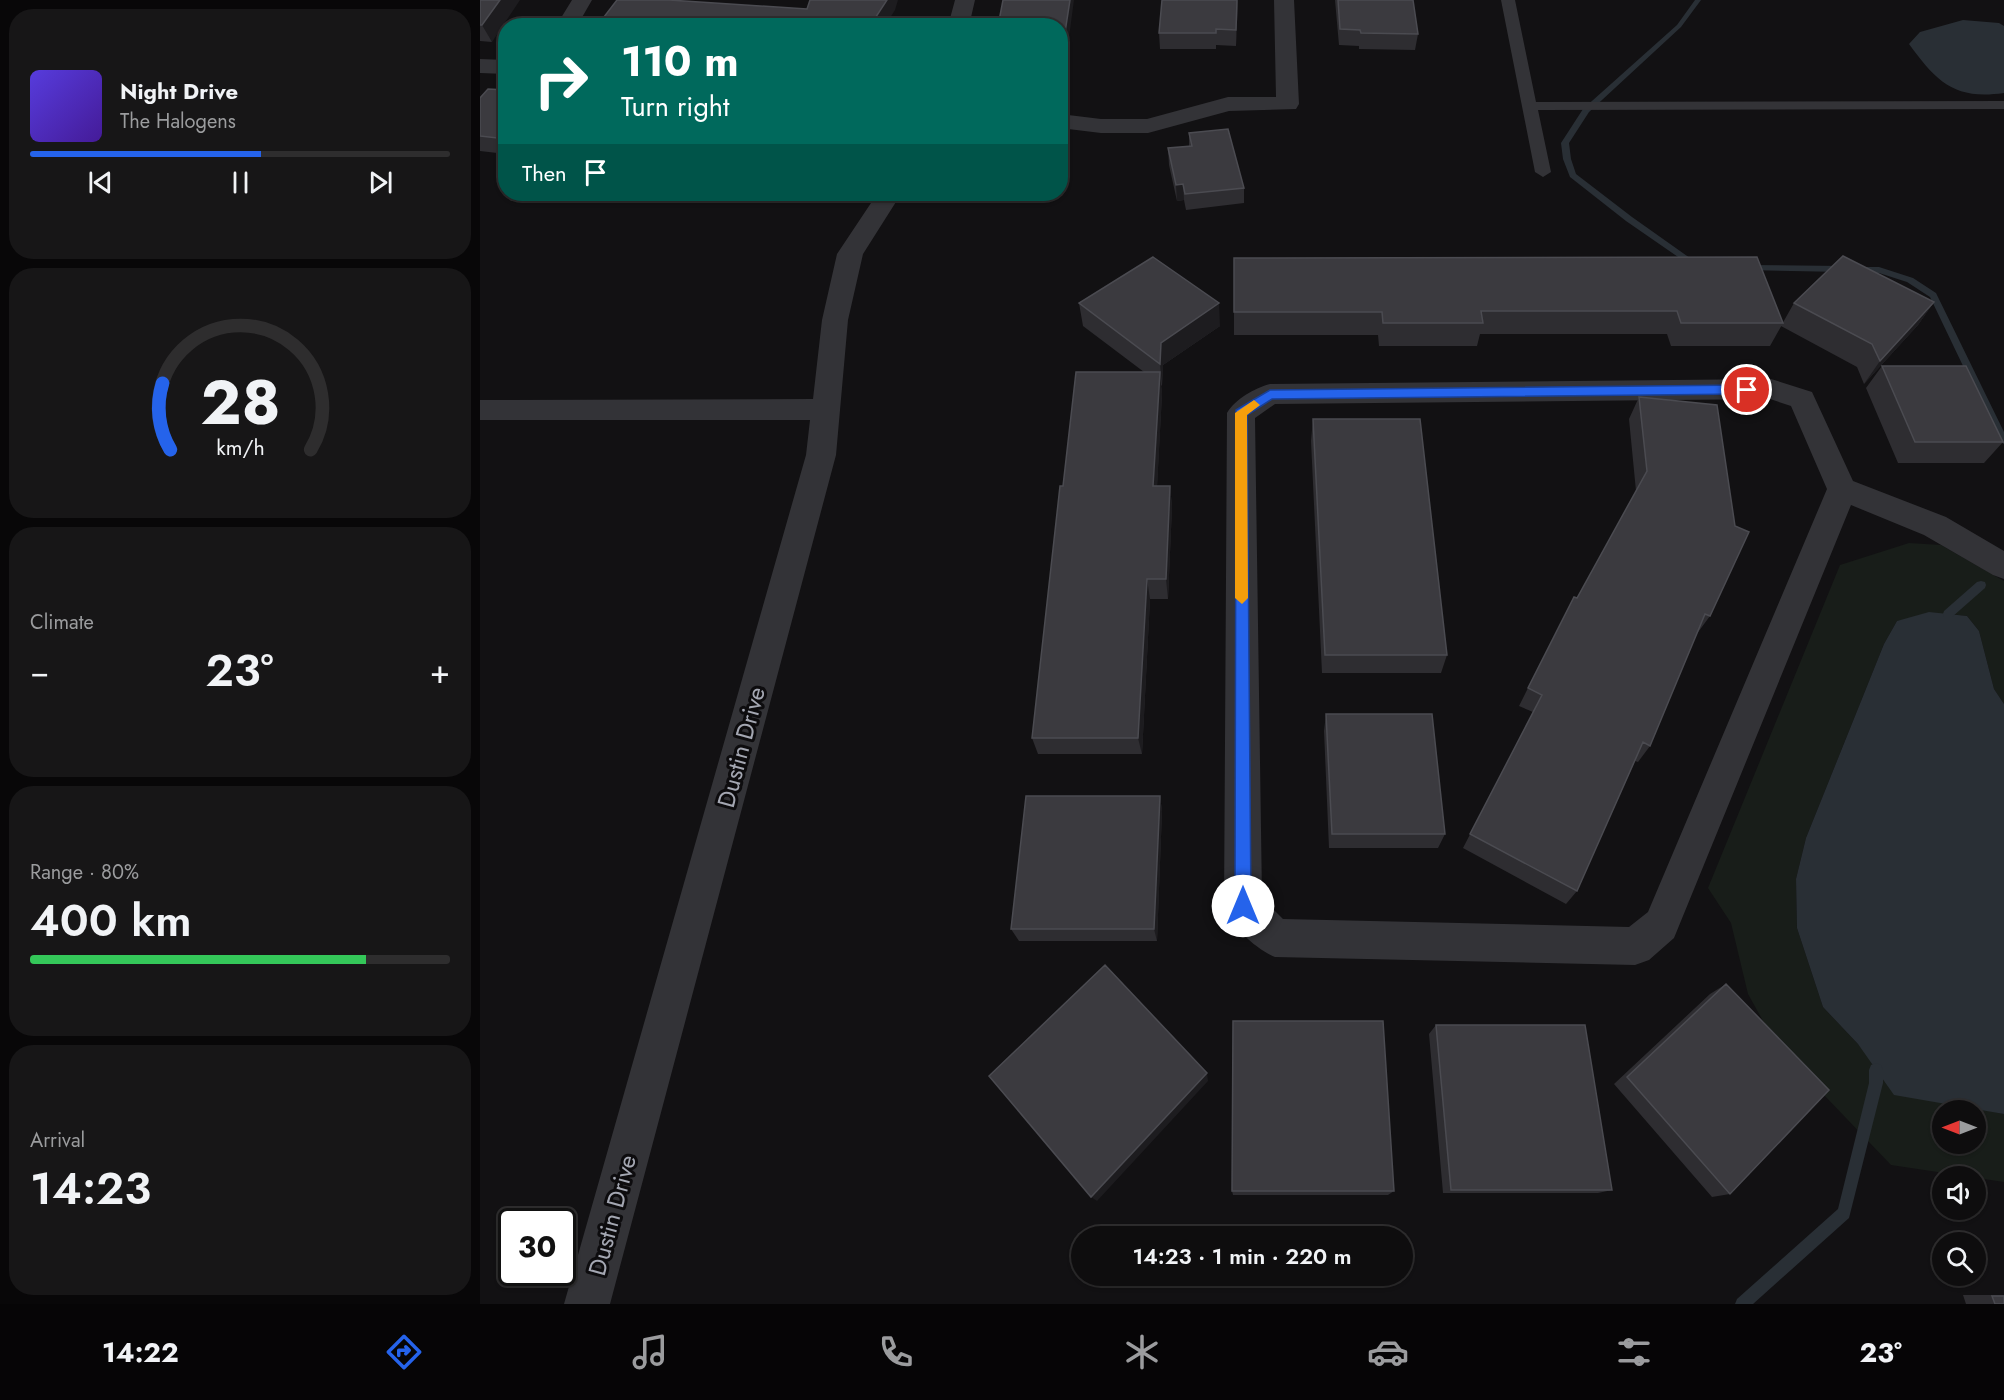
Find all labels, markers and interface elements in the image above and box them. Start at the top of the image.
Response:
text: 110 m [621,31,739,92]
icon: right [522,42,600,120]
text: Night Drive [120,75,238,107]
text: Turn right [621,87,729,126]
text: The Halogens [120,107,236,136]
icon: arrive [579,156,612,189]
text: Then [522,157,567,189]
icon: previous [84,166,117,199]
icon: pause [224,166,257,199]
icon: next [364,166,397,199]
text: 28 [200,357,280,447]
pin [1721,364,1772,415]
icon: arrive [1730,373,1763,406]
text: km/h [216,432,264,463]
text: Climate [30,608,94,637]
text: 23° [205,638,274,703]
text: − [30,648,49,695]
text: + [430,648,450,695]
street label: Dustin Drive [708,683,774,811]
text: Range · 80% [30,858,139,887]
position arrow [1211,874,1275,938]
text: 400 km [30,888,192,953]
north arrow [1932,1100,1986,1154]
map controls [1932,1100,1986,1286]
text: Arrival [30,1126,85,1155]
street label: Dustin Drive [579,1151,645,1279]
text: 14:23 [30,1156,151,1221]
button: sound [1932,1166,1986,1220]
speed limit sign: 30 [498,1208,576,1286]
button: search [1932,1232,1986,1286]
text: 14:23 · 1 min · 220 m [1132,1240,1352,1272]
icon: directions [383,1331,425,1373]
icon: music [629,1331,671,1373]
icon: phone [875,1331,917,1373]
icon: climate [1121,1331,1163,1373]
icon: car [1367,1331,1409,1373]
icon: filters [1613,1331,1655,1373]
text: 14:22 [102,1333,179,1372]
text: 23° [1859,1333,1902,1372]

